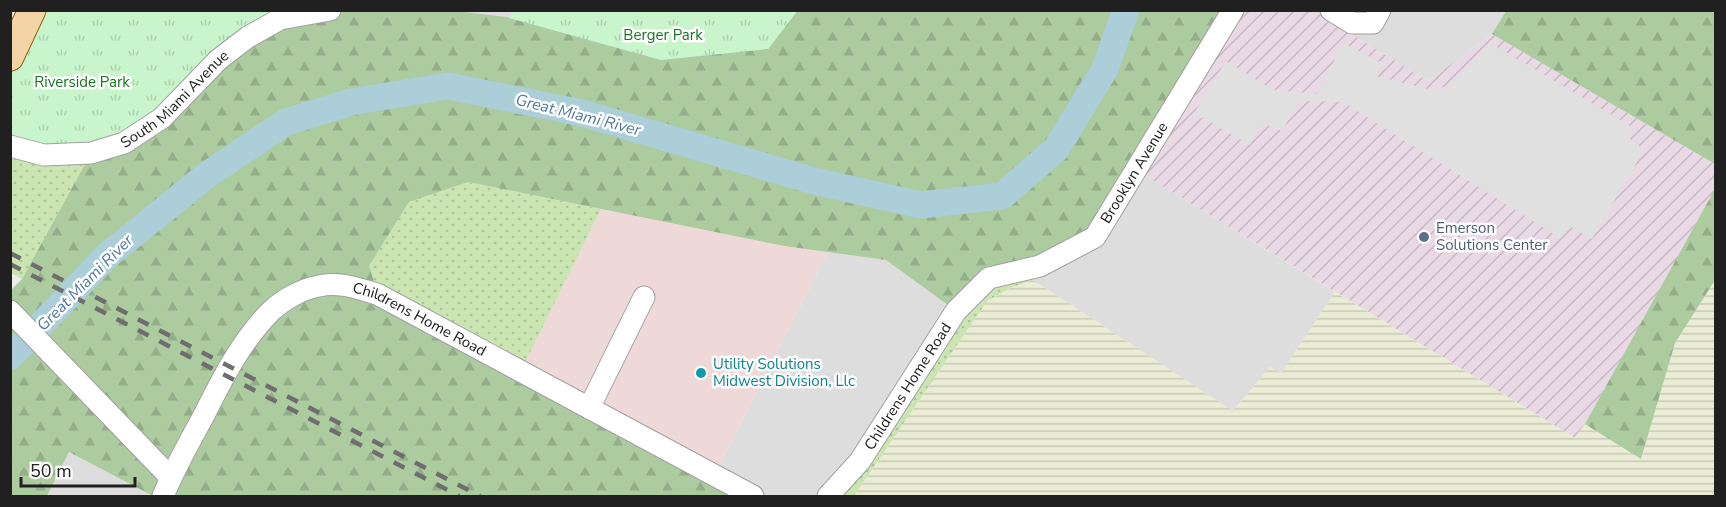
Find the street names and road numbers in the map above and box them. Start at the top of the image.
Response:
street label: South Miami Avenue [117,45,233,153]
street label: Brooklyn Avenue [1096,118,1173,227]
street label: Childrens Home Road [351,278,490,361]
street label: Childrens Home Road [860,319,956,454]

